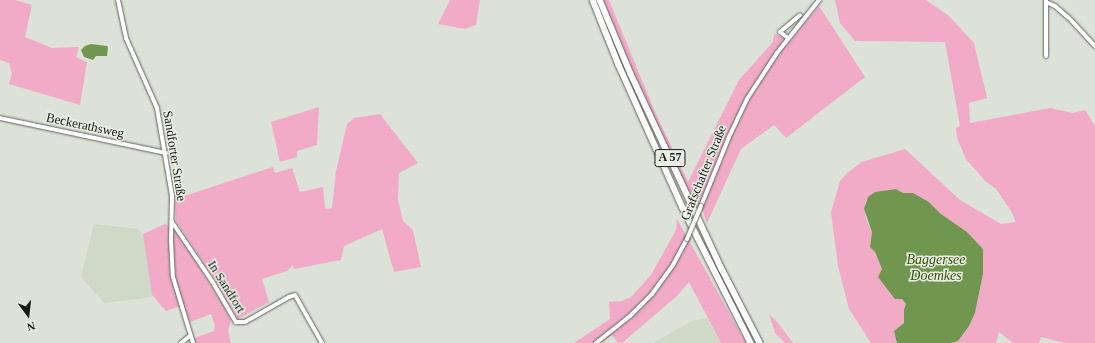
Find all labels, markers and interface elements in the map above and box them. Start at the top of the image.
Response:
street label: Beckerathsweg [45,110,125,142]
street label: Sandforter Straße [159,110,189,202]
street label: Grafschafter Straße [678,123,730,223]
road number: A 57 [654,148,686,168]
water label: Baggersee Doemkes [906,252,966,284]
street label: In Sandfort [204,258,248,316]
north arrow [8,295,48,335]
text: N [26,320,37,333]

